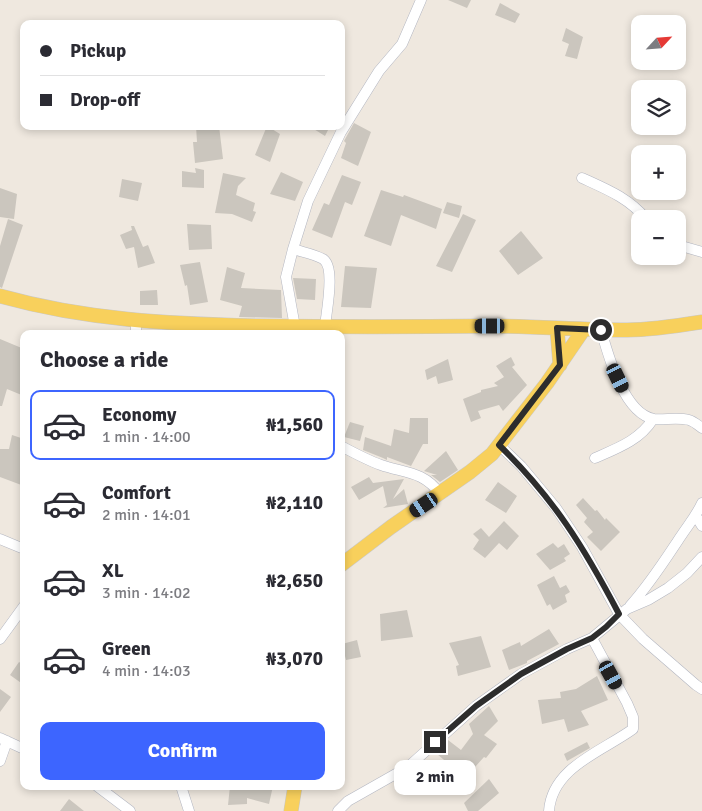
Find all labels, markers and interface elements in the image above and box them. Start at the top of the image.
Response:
north arrow [631,15,686,70]
map controls [631,15,686,265]
text: Pickup [70,39,126,63]
button: layers [631,80,686,135]
text: Drop-off [70,88,140,112]
button: + [631,145,686,200]
button: − [631,210,686,265]
car [475,319,505,334]
route start [590,319,612,341]
text: Choose a ride [40,346,168,373]
car [604,361,631,395]
icon: car [42,403,87,448]
text: Economy [102,403,176,427]
text: ₦1,560 [266,413,323,437]
text: 1 min · 14:00 [102,427,191,447]
icon: car [42,481,87,526]
text: Comfort [102,481,171,505]
car [407,490,440,520]
text: ₦2,110 [266,491,323,515]
text: 2 min · 14:01 [102,505,191,525]
icon: car [42,559,87,604]
text: XL [102,559,124,583]
text: ₦2,650 [266,569,323,593]
text: 3 min · 14:02 [102,583,191,603]
icon: car [42,637,87,682]
text: Green [102,637,151,661]
text: ₦3,070 [266,647,323,671]
car [597,658,624,692]
text: 4 min · 14:03 [102,661,191,681]
button: Confirm [40,722,325,780]
route end [424,731,446,753]
callout: 2 min [394,760,476,794]
text: 2 min [416,767,454,787]

